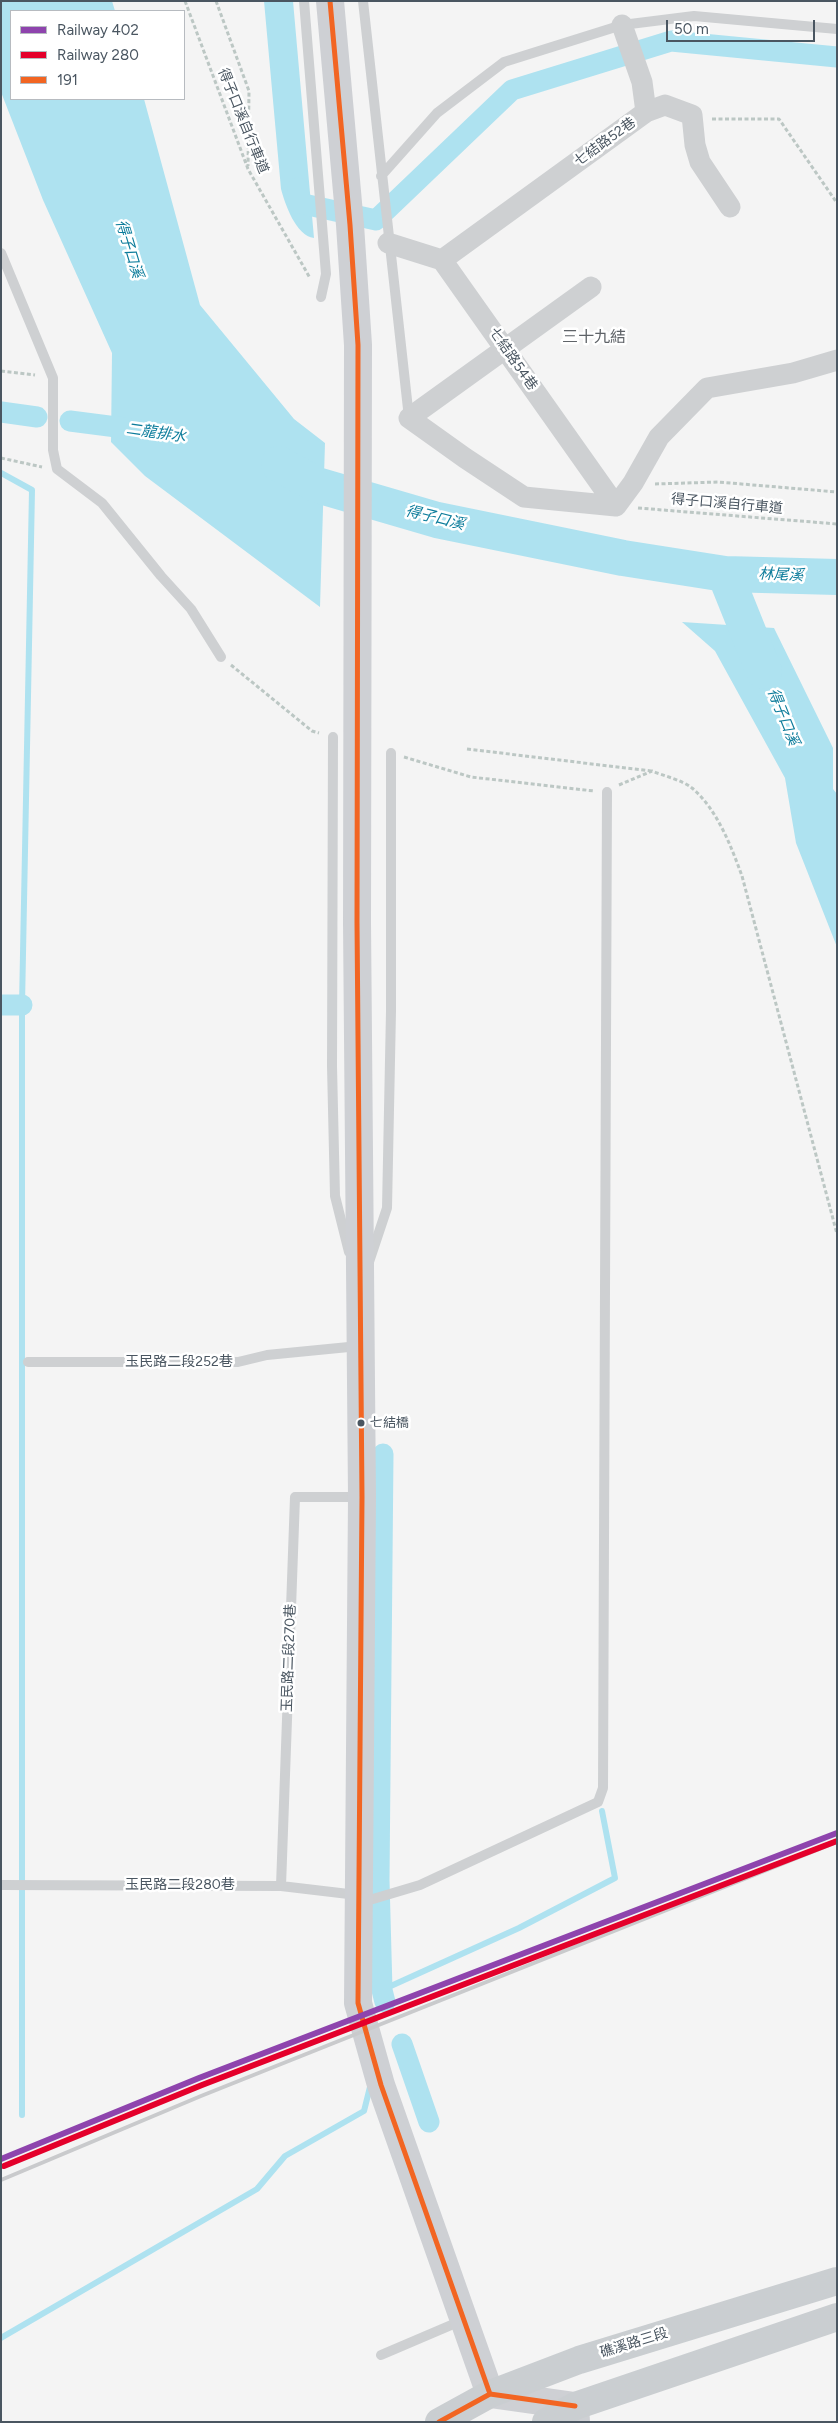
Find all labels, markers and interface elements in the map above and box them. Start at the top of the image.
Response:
legend [10,10,185,100]
scale bar [668,10,817,42]
text: 50 m [674,20,709,38]
text: Railway 402 [57,21,139,39]
text: Railway 280 [57,46,139,64]
street label: 得子口溪自行車道 [214,66,272,176]
text: 191 [57,71,78,89]
street label: 七結路52巷 [571,114,639,170]
water label: 得子口溪 [112,218,146,280]
street label: 七結路54巷 [485,324,541,394]
district label: 三十九結 [562,327,626,347]
water label: 二龍排水 [125,420,187,446]
street label: 得子口溪自行車道 [670,491,784,517]
water label: 得子口溪 [404,502,466,534]
water label: 林尾溪 [758,565,804,585]
water label: 得子口溪 [763,686,803,748]
street label: 玉民路二段252巷 [125,1354,233,1370]
place label: 七結橋 [370,1415,409,1431]
marker: 七結橋 [356,1418,366,1428]
street label: 玉民路二段270巷 [279,1604,299,1712]
street label: 玉民路二段280巷 [125,1877,235,1893]
street label: 礁溪路三段 [598,2325,670,2361]

